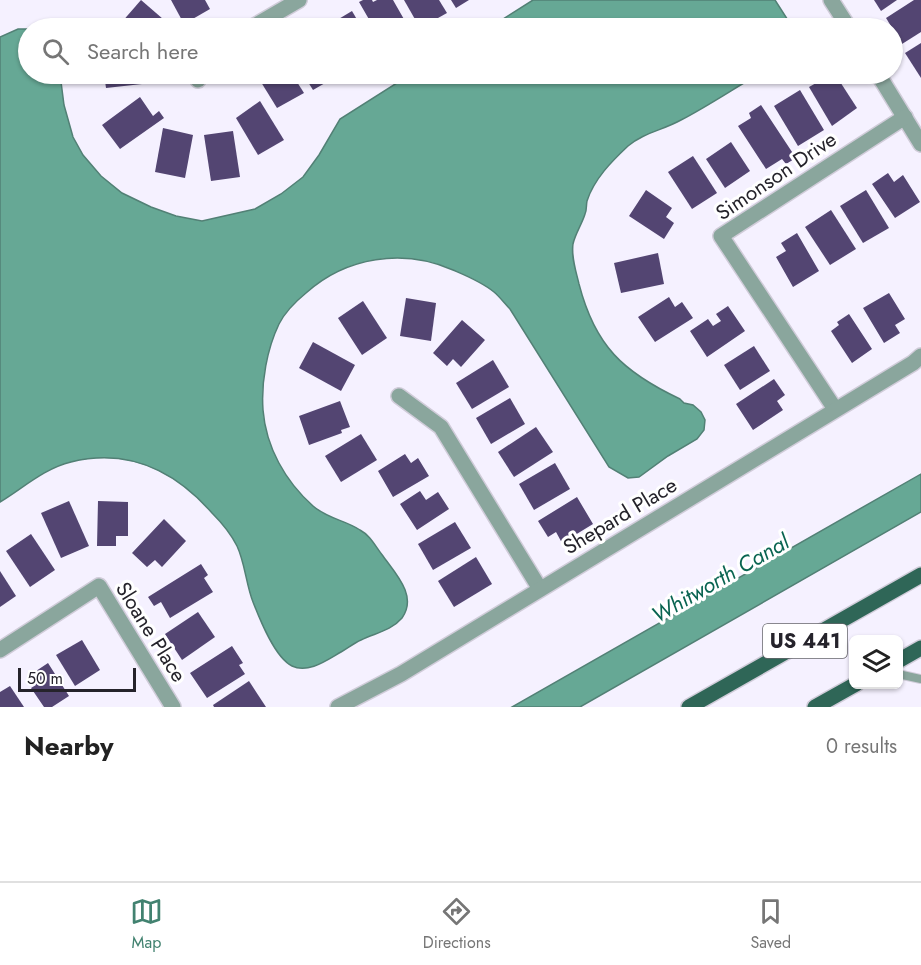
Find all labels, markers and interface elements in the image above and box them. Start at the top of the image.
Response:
search box [18,18,903,84]
icon: search [39,35,72,68]
text: Search here [87,35,198,67]
street label: Simonson Drive [710,124,842,228]
street label: Shepard Place [557,470,683,562]
water label: Whitworth Canal [645,525,796,630]
street label: Sloane Place [108,576,194,688]
road number: US 441 [763,624,847,658]
map controls [849,635,903,689]
button: layers [849,635,903,689]
scale bar [18,665,136,692]
text: 50 m [27,667,63,690]
text: Nearby [24,727,113,765]
text: 0 results [826,732,897,761]
tab: Map [130,895,163,954]
tab: Directions [423,895,491,954]
tab: Saved [750,895,791,954]

